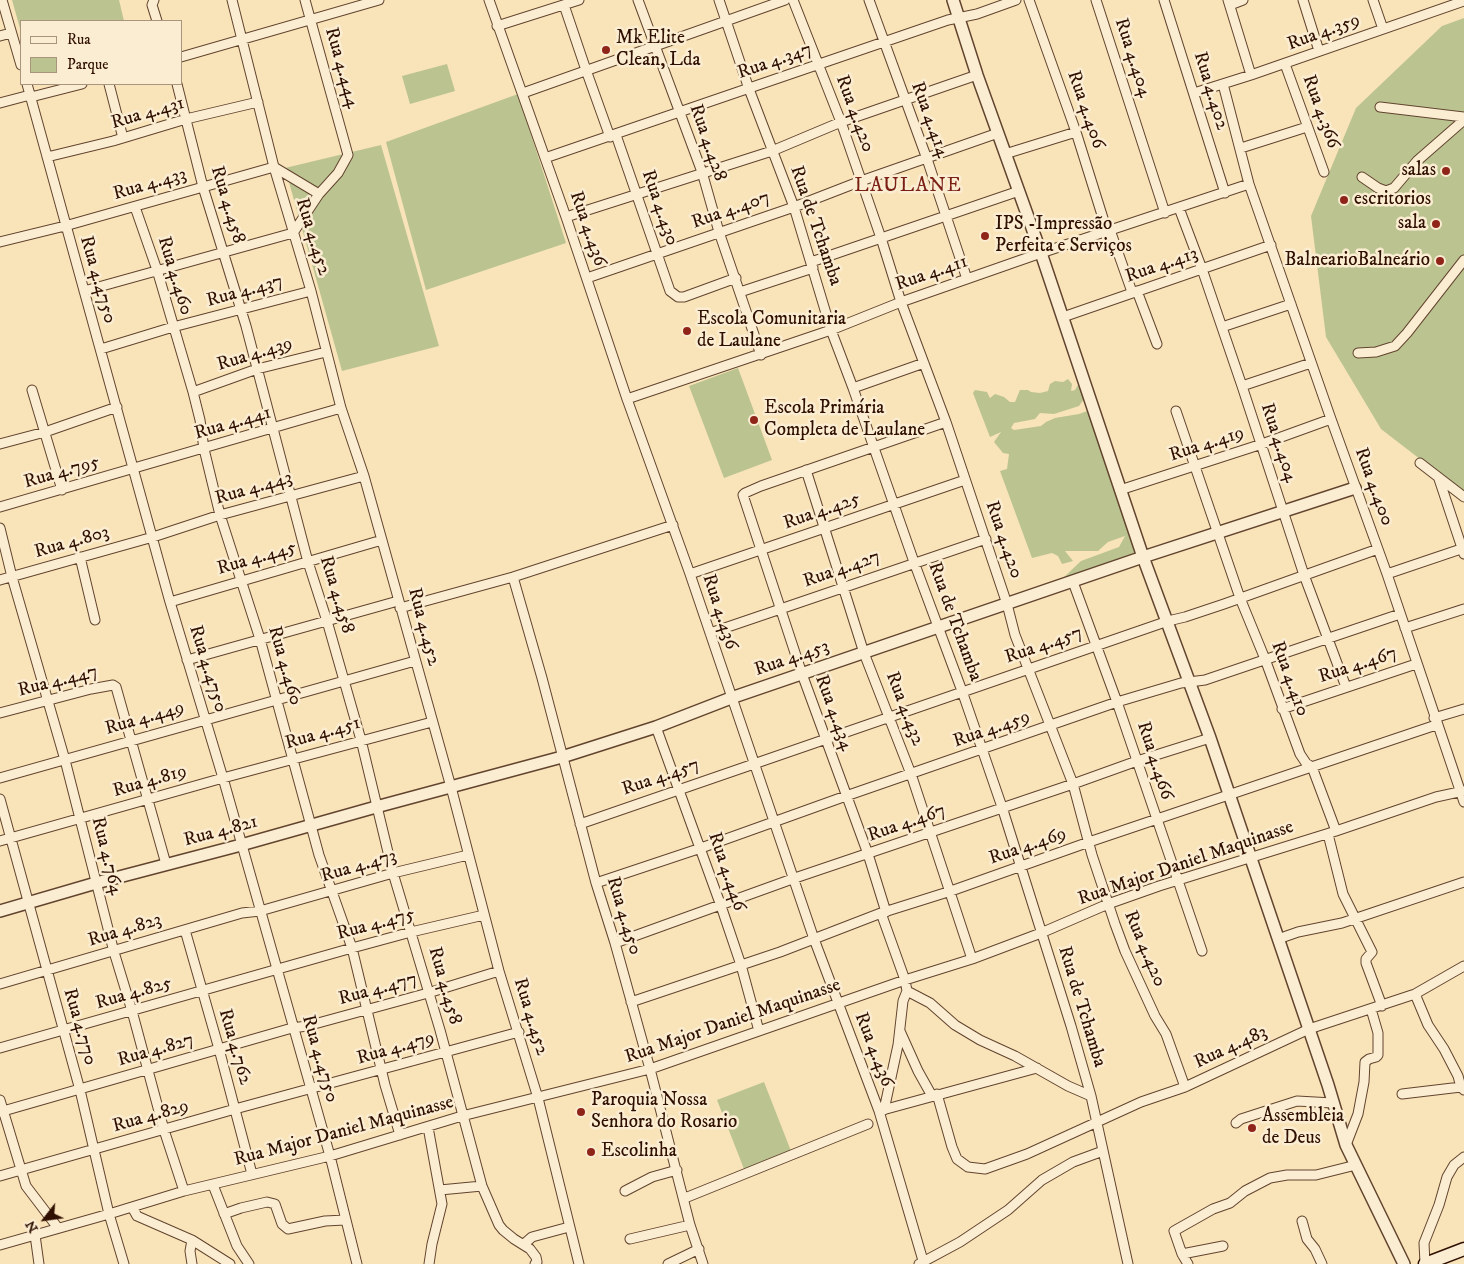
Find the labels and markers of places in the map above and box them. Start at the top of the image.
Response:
place label: Mk Elite Clean, Lda [616,28,701,72]
marker: Mk Elite Clean, Lda [600,44,612,56]
place label: salas [1401,160,1436,182]
marker: salas [1440,165,1452,177]
place label: escritorios [1354,189,1431,211]
marker: escritorios [1338,194,1350,206]
place label: sala [1398,213,1426,235]
place label: IPS -Impressão Perfeita e Serviços [995,214,1132,258]
marker: sala [1430,218,1442,230]
marker: IPS -Impressão Perfeita e Serviços [979,230,991,242]
place label: BalnearioBalneário [1285,250,1430,272]
marker: BalnearioBalneário [1434,255,1446,267]
place label: Escola Comunitaria de Laulane [697,309,846,353]
marker: Escola Comunitaria de Laulane [681,325,693,337]
place label: Escola Primária Completa de Laulane [764,398,925,442]
marker: Escola Primária Completa de Laulane [748,414,760,426]
place label: Paroquia Nossa Senhora do Rosario [591,1090,737,1134]
marker: Paroquia Nossa Senhora do Rosario [575,1106,587,1118]
place label: Assembleia de Deus [1262,1106,1344,1150]
marker: Assembleia de Deus [1246,1122,1258,1134]
place label: Escolinha [601,1141,677,1163]
marker: Escolinha [585,1146,597,1158]

